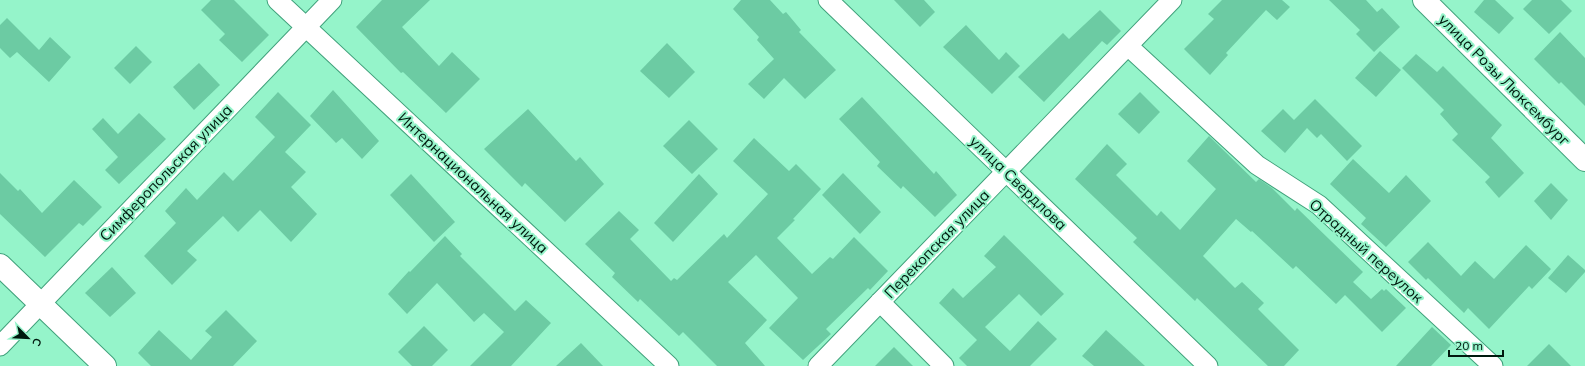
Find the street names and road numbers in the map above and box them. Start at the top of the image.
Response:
street label: улица Розы Люксембург [1435,10,1574,150]
street label: Симферопольская улица [95,100,236,245]
street label: Интернациональная улица [394,108,552,257]
street label: улица Свердлова [966,131,1071,234]
street label: Перекопская улица [880,185,993,302]
street label: Отрадный переулок [1305,195,1428,307]

